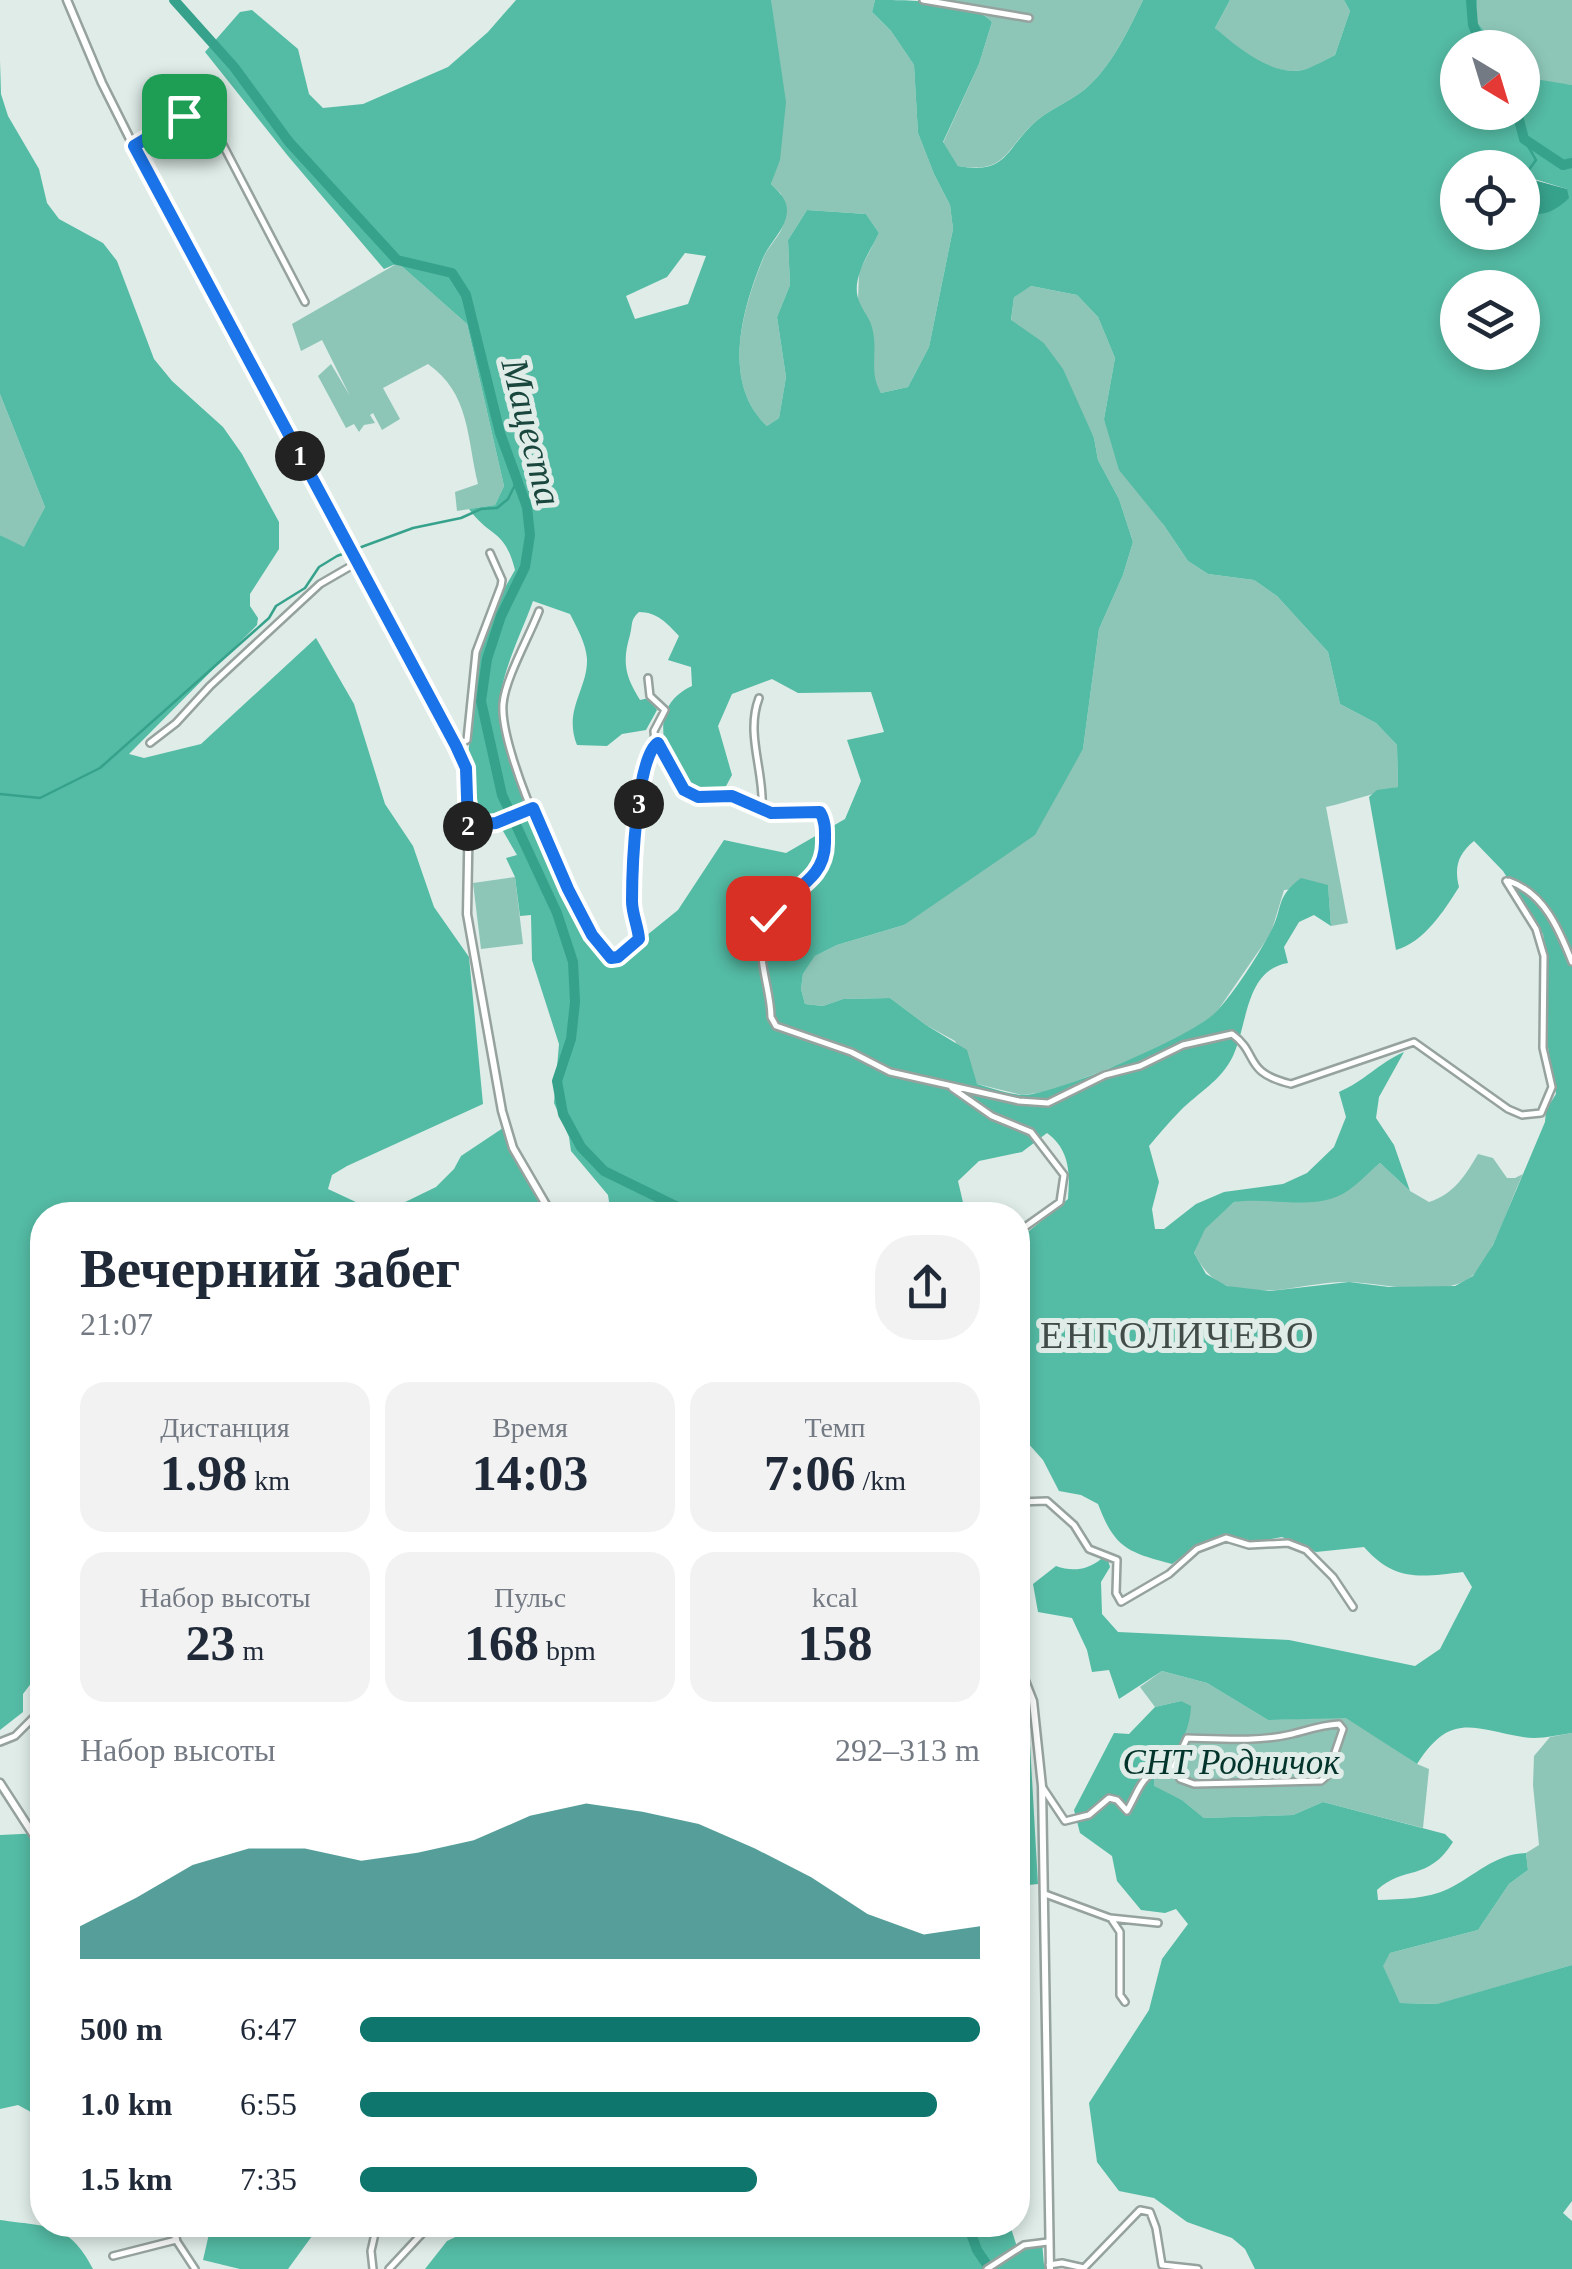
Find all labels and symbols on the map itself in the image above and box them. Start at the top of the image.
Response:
north arrow [1440,30,1540,130]
pin [142,74,227,159]
water label: Мацеста [493,353,571,510]
pin: 1 [275,431,325,481]
pin: 3 [614,779,664,829]
pin: 2 [443,801,493,851]
pin [726,876,811,961]
district label: ЕНГОЛИЧЕВО [1040,1314,1316,1356]
park label: СНТ Родничок [1122,1743,1340,1782]

